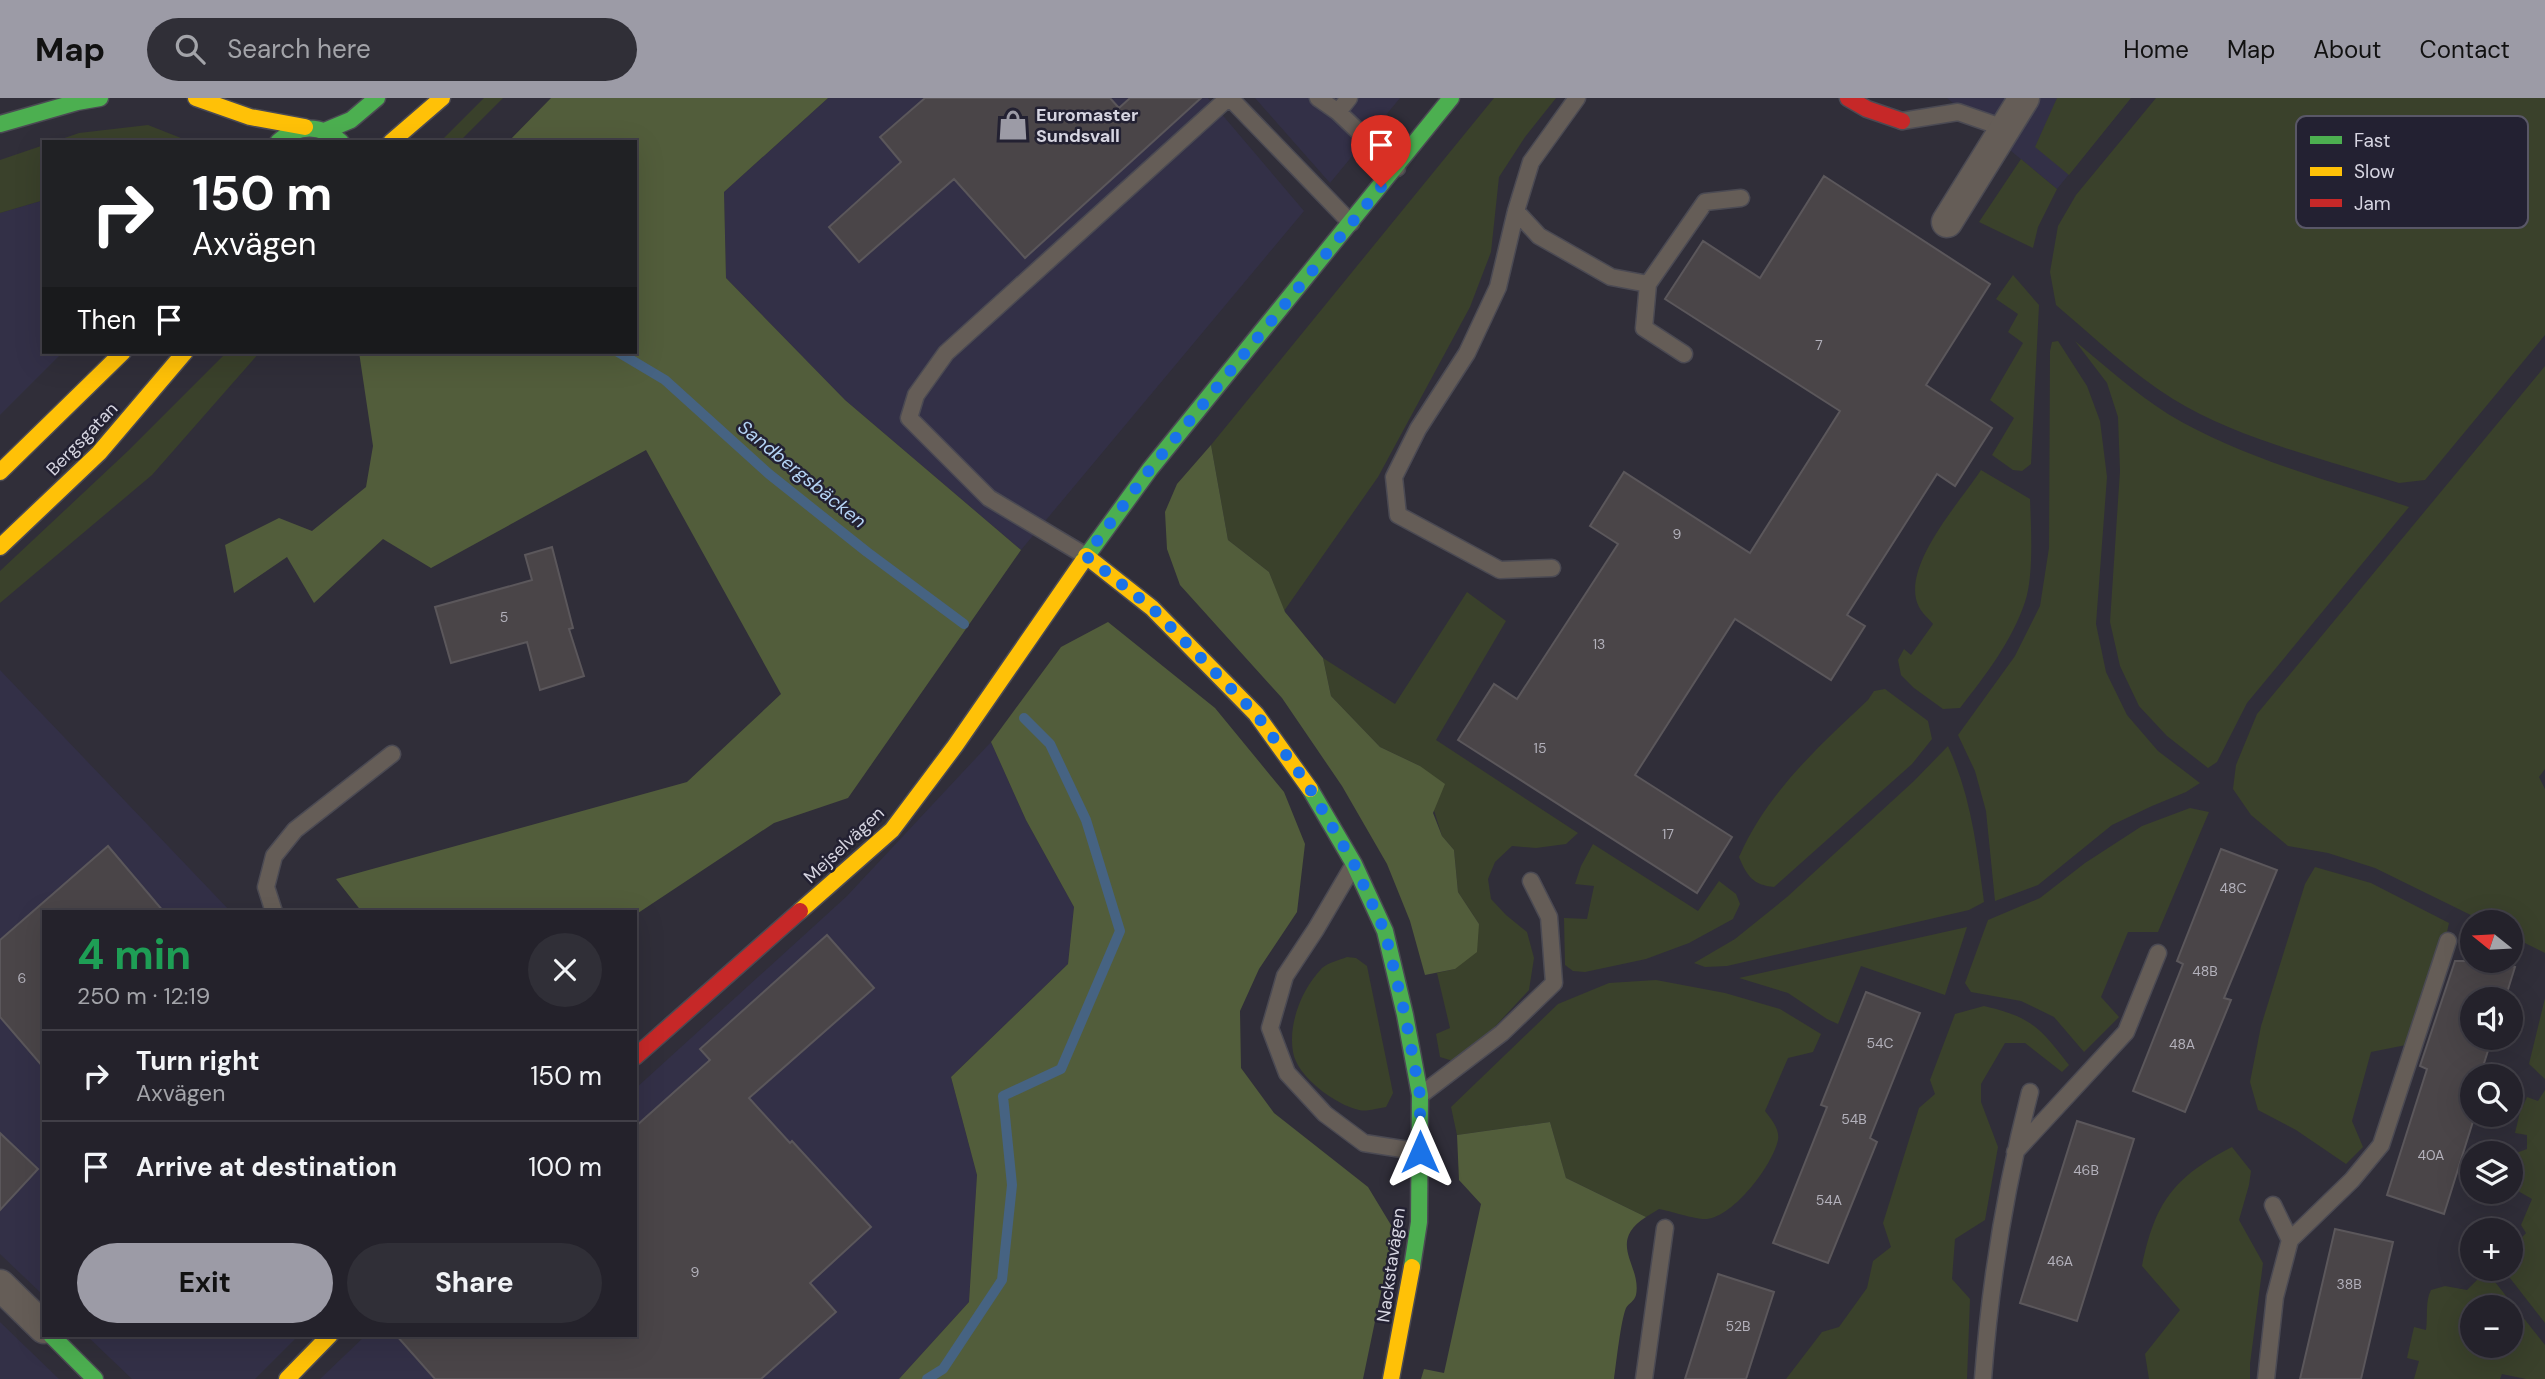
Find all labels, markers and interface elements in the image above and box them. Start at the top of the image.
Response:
search box [147,18,637,81]
text: Map [35,28,105,71]
icon: search [171,30,209,68]
text: Search here [227,32,371,66]
text: Home [2123,34,2189,65]
text: Map [2227,34,2275,65]
text: About [2313,34,2382,65]
text: Contact [2420,34,2510,65]
place label: Euromaster Sundsvall [1036,103,1138,148]
shop icon: Euromaster Sundsvall [996,108,1030,142]
pin [1351,115,1411,187]
legend [2296,116,2528,228]
icon: arrive [1362,126,1400,164]
text: Fast [2354,128,2390,153]
text: Slow [2354,159,2395,184]
text: 150 m [192,161,332,225]
icon: right [77,168,168,259]
text: Jam [2354,191,2391,216]
text: Axvägen [192,223,316,265]
icon: arrive [150,301,188,339]
text: Then [77,303,136,337]
house number: 7 [1815,336,1823,354]
street label: Bergsgatan [41,397,123,481]
water label: Sandbergsbäcken [733,414,871,534]
house number: 9 [1673,525,1682,543]
house number: 5 [500,608,508,626]
house number: 13 [1593,635,1605,653]
house number: 15 [1534,739,1546,757]
street label: Mejselvägen [798,801,890,889]
house number: 17 [1662,825,1674,843]
house number: 48C [2219,879,2247,897]
north arrow [2460,910,2524,973]
map controls [2460,910,2523,1358]
text: 4 min [77,927,191,982]
button: close [528,933,602,1007]
house number: 48B [2192,962,2218,980]
house number: 6 [18,969,26,987]
text: 250 m · 12:19 [77,981,210,1011]
button: sound [2460,987,2523,1050]
house number: 54C [1866,1034,1894,1052]
house number: 48A [2169,1035,2195,1053]
text: Turn right [136,1044,260,1078]
icon: right [77,1057,115,1095]
text: 150 m [530,1059,602,1093]
button: search [2460,1064,2523,1127]
text: Axvägen [136,1078,225,1108]
house number: 54B [1841,1110,1867,1128]
position arrow [1383,1115,1457,1189]
button: layers [2460,1141,2523,1204]
house number: 40A [2418,1146,2444,1164]
icon: arrive [77,1148,115,1186]
text: Arrive at destination [136,1150,397,1184]
text: 100 m [528,1150,602,1184]
house number: 46B [2073,1161,2099,1179]
house number: 54A [1816,1191,1842,1209]
street label: Nackstavägen [1371,1206,1411,1324]
button: + [2460,1218,2523,1281]
button: Exit [77,1243,333,1323]
button: Share [347,1243,602,1323]
house number: 46A [2047,1252,2073,1270]
house number: 9 [691,1263,700,1281]
house number: 38B [2336,1275,2362,1293]
button: − [2460,1295,2523,1358]
house number: 52B [1726,1317,1750,1335]

